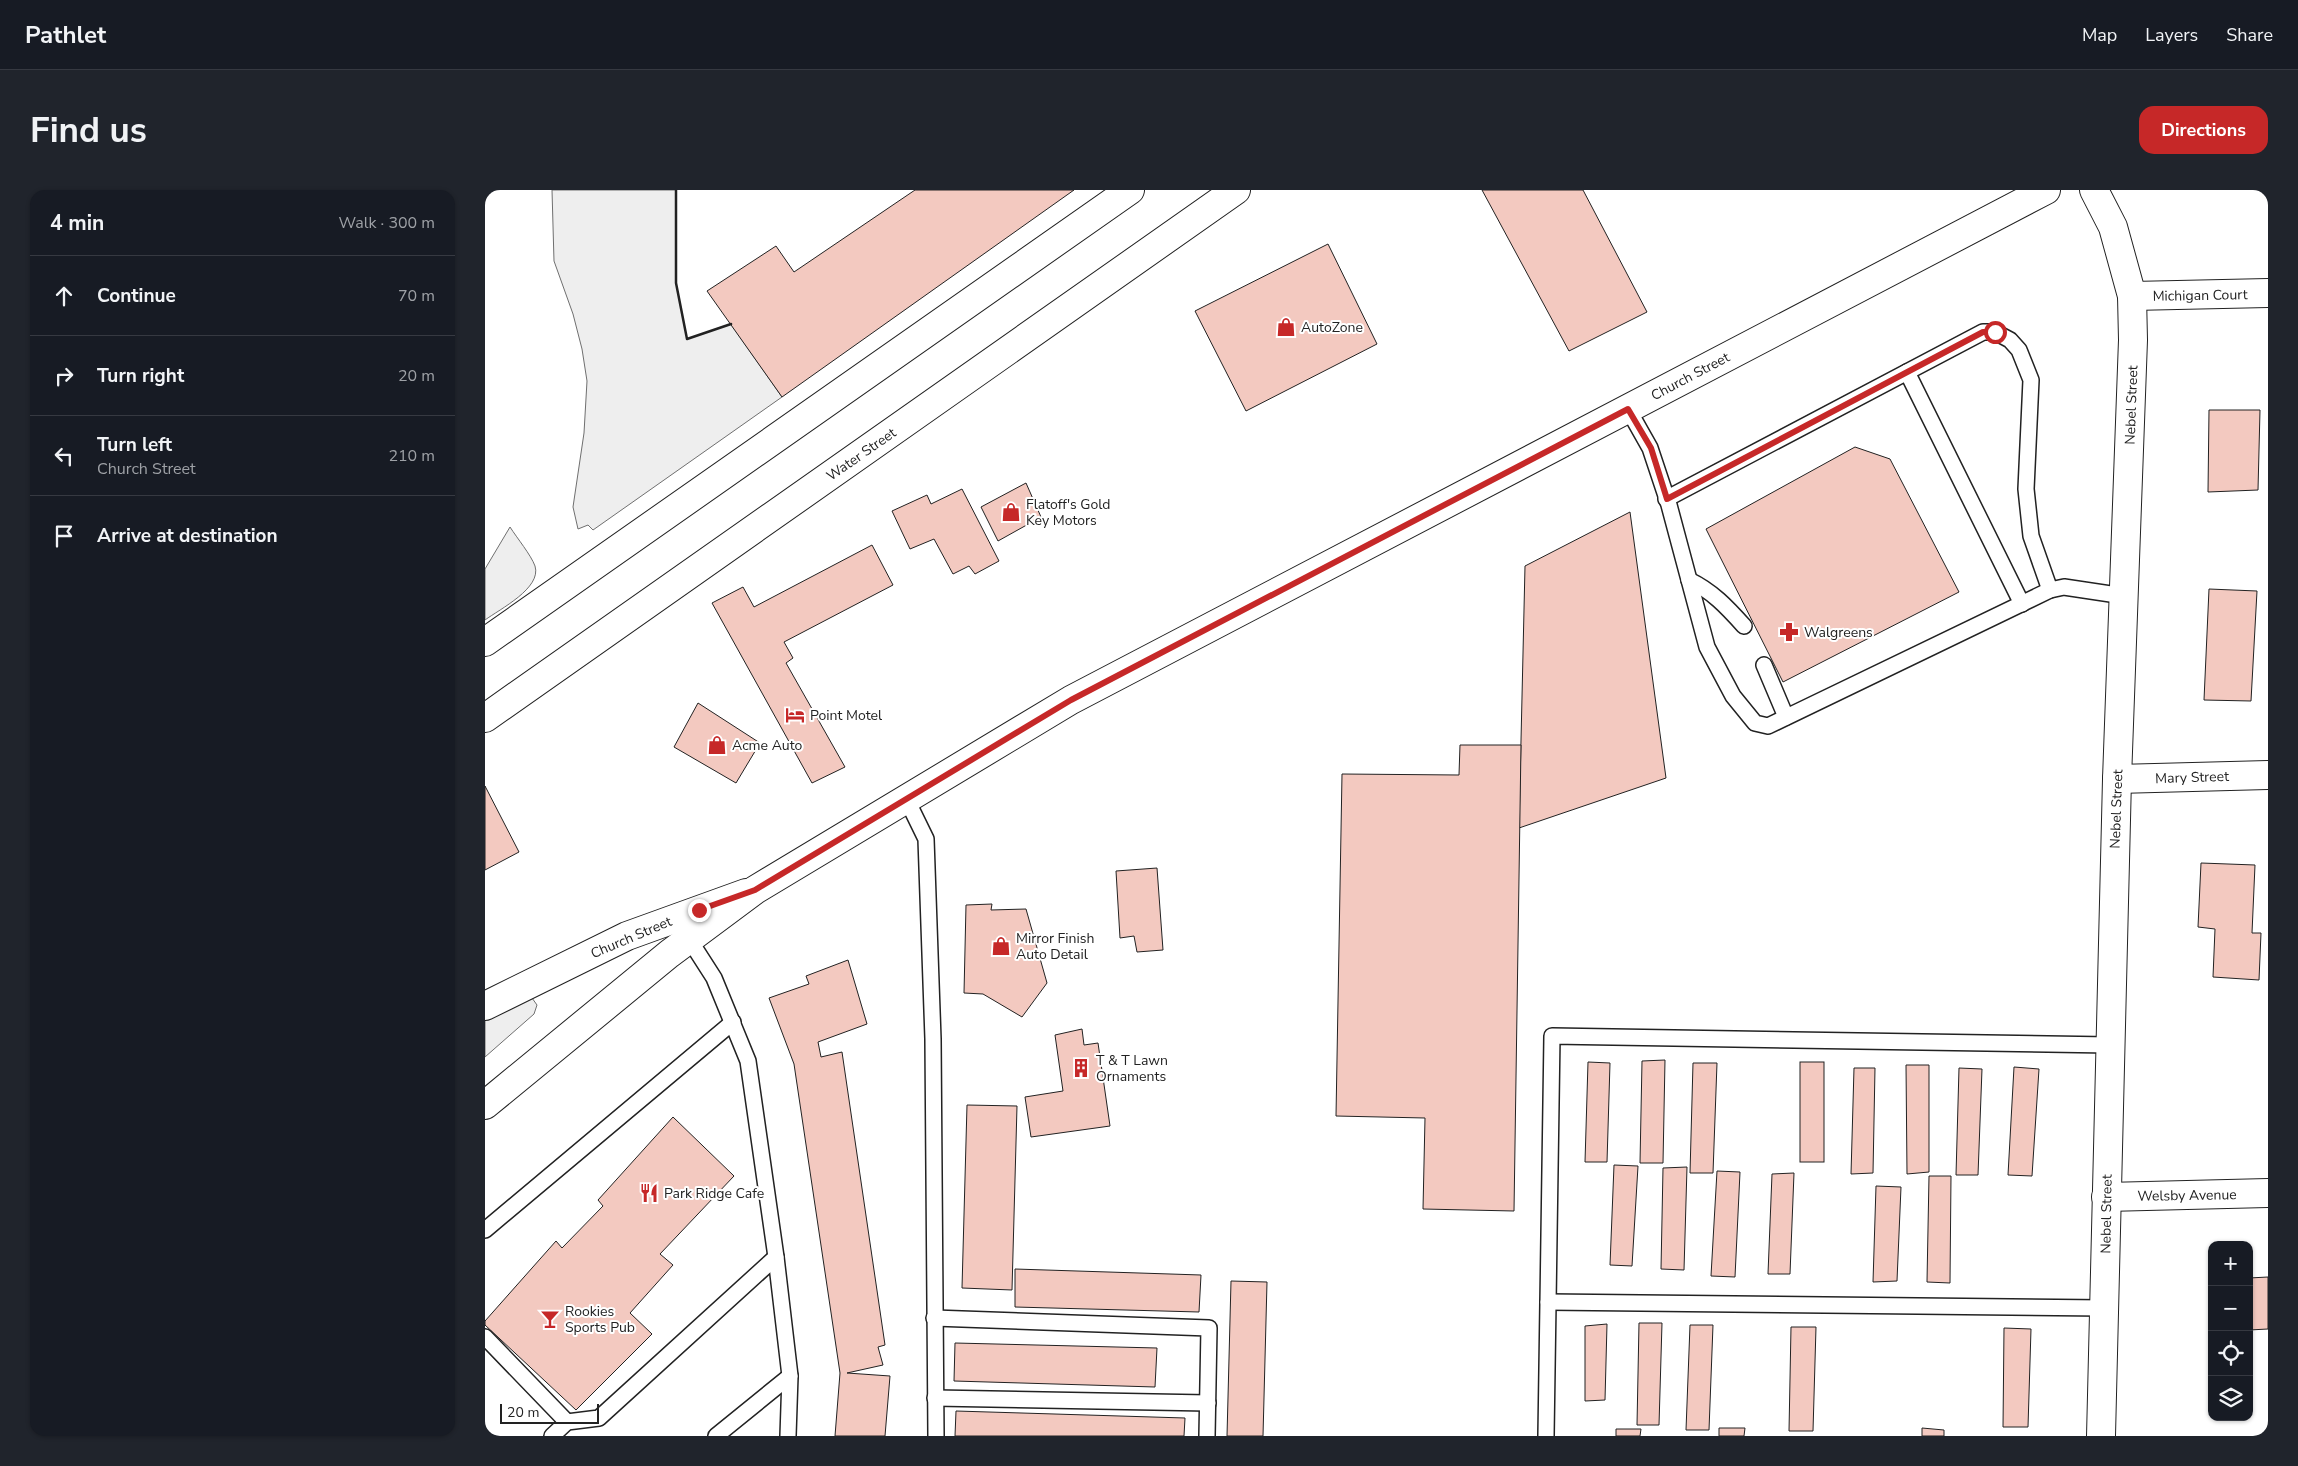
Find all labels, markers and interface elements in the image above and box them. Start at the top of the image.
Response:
text: Pathlet [25,19,106,51]
text: Map [2082,23,2117,47]
text: Layers [2145,23,2198,47]
text: Share [2226,23,2273,47]
button: Directions [2139,106,2268,154]
text: Find us [30,107,147,154]
text: 4 min [50,209,104,237]
text: Walk · 300 m [339,212,435,234]
icon: ahead [50,282,78,310]
text: Continue [97,283,176,309]
text: 70 m [398,285,435,307]
street label: Michigan Court [2152,285,2248,306]
shop icon: AutoZone [1275,316,1297,338]
place label: AutoZone [1301,318,1363,337]
route start [1984,321,2007,344]
street label: Church Street [1648,348,1733,405]
icon: right [50,362,78,390]
text: Turn right [97,363,184,389]
text: 20 m [398,365,435,387]
street label: Nebel Street [2121,365,2142,445]
street label: Water Street [823,423,900,485]
text: Turn left [97,432,172,458]
icon: left [50,442,78,470]
text: 210 m [388,445,435,467]
text: Church Street [97,458,196,480]
place label: Flatoff's Gold Key Motors [1026,495,1111,530]
shop icon: Flatoff's Gold Key Motors [1000,501,1022,523]
icon: arrive [50,522,78,550]
text: Arrive at destination [97,523,278,549]
pharmacy icon: Walgreens [1778,621,1800,643]
place label: Walgreens [1804,623,1873,642]
hotel icon: Point Motel [784,704,806,726]
place label: Point Motel [810,706,883,725]
shop icon: Acme Auto [706,734,728,756]
place label: Acme Auto [732,736,803,755]
street label: Mary Street [2155,767,2229,788]
street label: Nebel Street [2106,769,2127,849]
route end [688,899,711,922]
street label: Church Street [588,912,675,963]
place label: Mirror Finish Auto Detail [1016,929,1094,964]
shop icon: Mirror Finish Auto Detail [990,935,1012,957]
place label: T & T Lawn Ornaments [1096,1051,1168,1086]
building icon: T & T Lawn Ornaments [1070,1057,1092,1079]
street label: Nebel Street [2096,1174,2117,1254]
restaurant icon: Park Ridge Cafe [638,1182,660,1204]
place label: Park Ridge Cafe [664,1184,764,1203]
street label: Welsby Avenue [2137,1185,2237,1206]
map controls [2208,1241,2253,1421]
button: + [2208,1241,2253,1286]
button: − [2208,1286,2253,1331]
place label: Rookies Sports Pub [565,1302,635,1337]
bar icon: Rookies Sports Pub [539,1308,561,1330]
button: locate [2208,1331,2253,1376]
button: layers [2208,1376,2253,1421]
scale bar [500,1401,599,1424]
text: 20 m [507,1403,539,1422]

